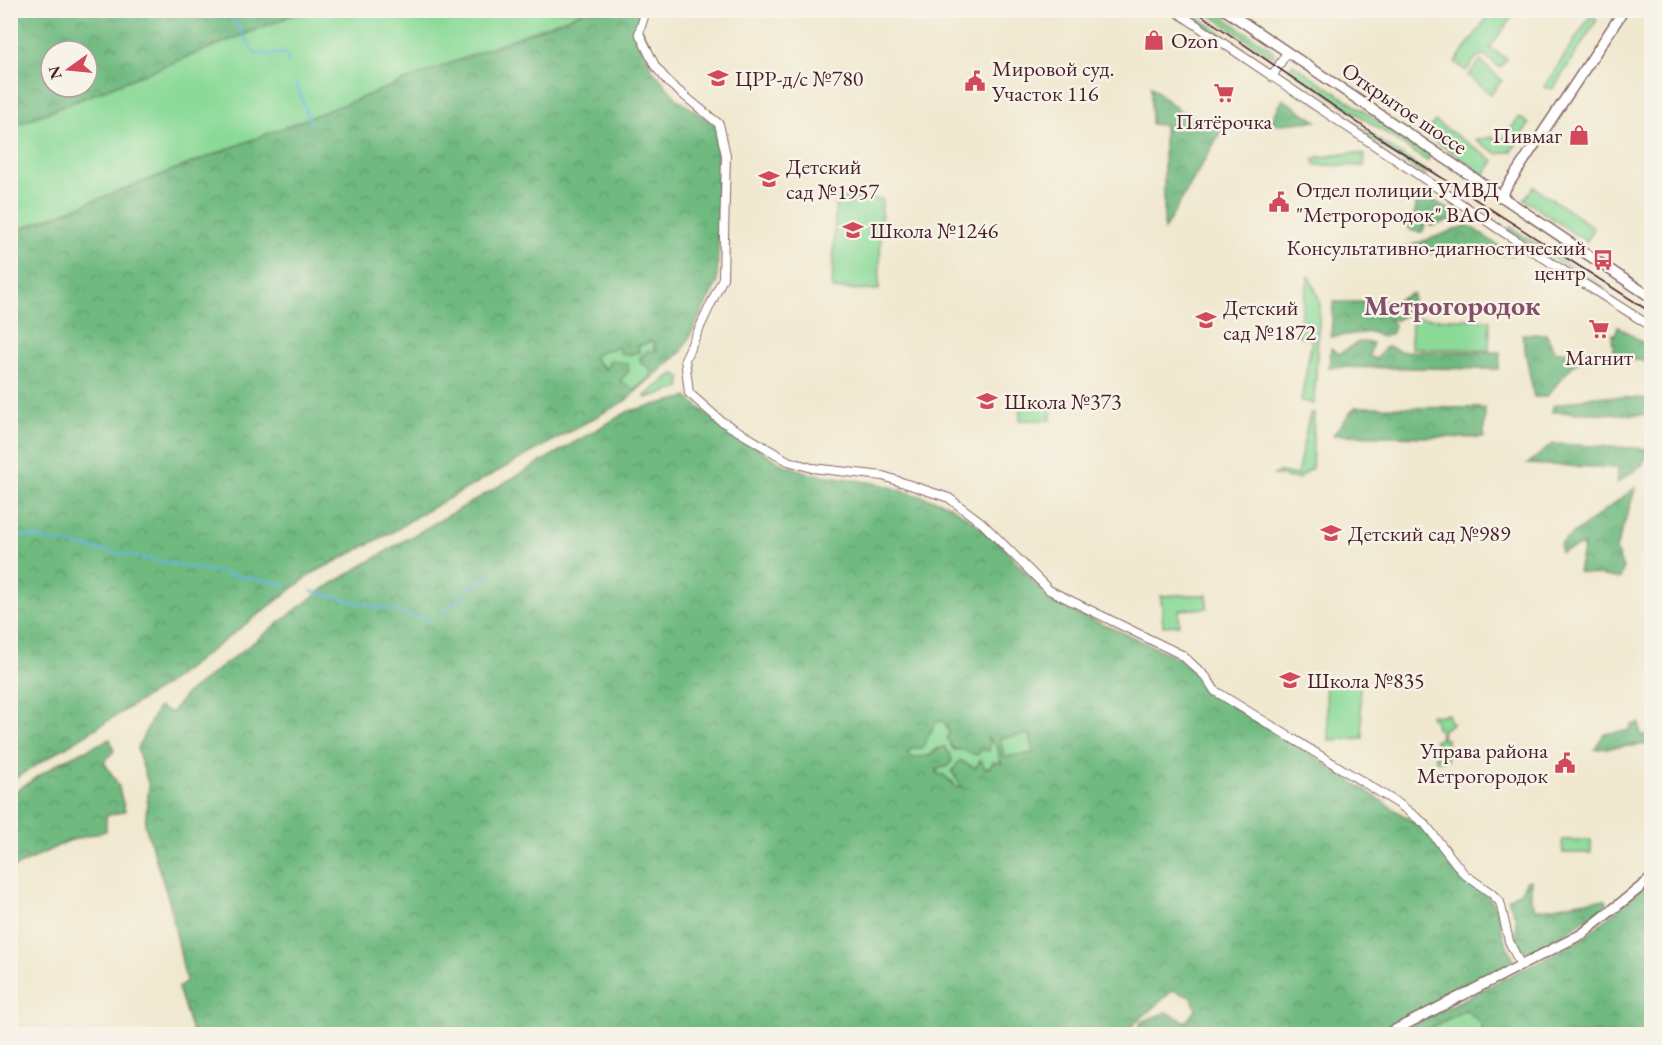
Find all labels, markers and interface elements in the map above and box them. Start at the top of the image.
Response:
place label: Ozon [1171,26,1219,55]
shop icon: Ozon [1142,28,1166,52]
north arrow [39,39,99,99]
place label: Мировой суд. Участок 116 [991,54,1115,108]
street label: Открытое шоссе [1336,56,1474,161]
text: N [43,64,67,82]
place label: ЦРР-д/с №780 [735,64,864,93]
school or university icon: ЦРР-д/с №780 [706,66,730,90]
public building icon: Мировой суд. Участок 116 [963,69,987,93]
supermarket icon: Пятёрочка [1212,81,1236,105]
place label: Пятёрочка [1176,107,1273,136]
place label: Пивмаг [1493,121,1562,150]
shop icon: Пивмаг [1567,123,1591,147]
place label: Детский сад №1957 [786,152,880,206]
school or university icon: Детский сад №1957 [757,167,781,191]
place label: Отдел полиции УМВД "Метрогородок" ВАО [1296,175,1499,229]
public building icon: Отдел полиции УМВД "Метрогородок" ВАО [1267,190,1291,214]
place label: Школа №1246 [870,216,999,245]
school or university icon: Школа №1246 [841,218,865,242]
place label: Консультативно-диагностический центр [1287,233,1586,287]
bus stop icon: Консультативно-диагностический центр [1591,248,1615,272]
district label: Метрогородок [1363,287,1541,323]
place label: Детский сад №1872 [1223,293,1317,347]
school or university icon: Детский сад №1872 [1194,308,1218,332]
supermarket icon: Магнит [1587,317,1611,341]
place label: Магнит [1565,343,1633,372]
place label: Школа №373 [1004,387,1122,416]
school or university icon: Школа №373 [975,389,999,413]
place label: Детский сад №989 [1348,519,1511,548]
school or university icon: Детский сад №989 [1319,521,1343,545]
place label: Школа №835 [1307,666,1425,695]
school or university icon: Школа №835 [1278,668,1302,692]
place label: Управа района Метрогородок [1417,736,1548,790]
public building icon: Управа района Метрогородок [1553,751,1577,775]

